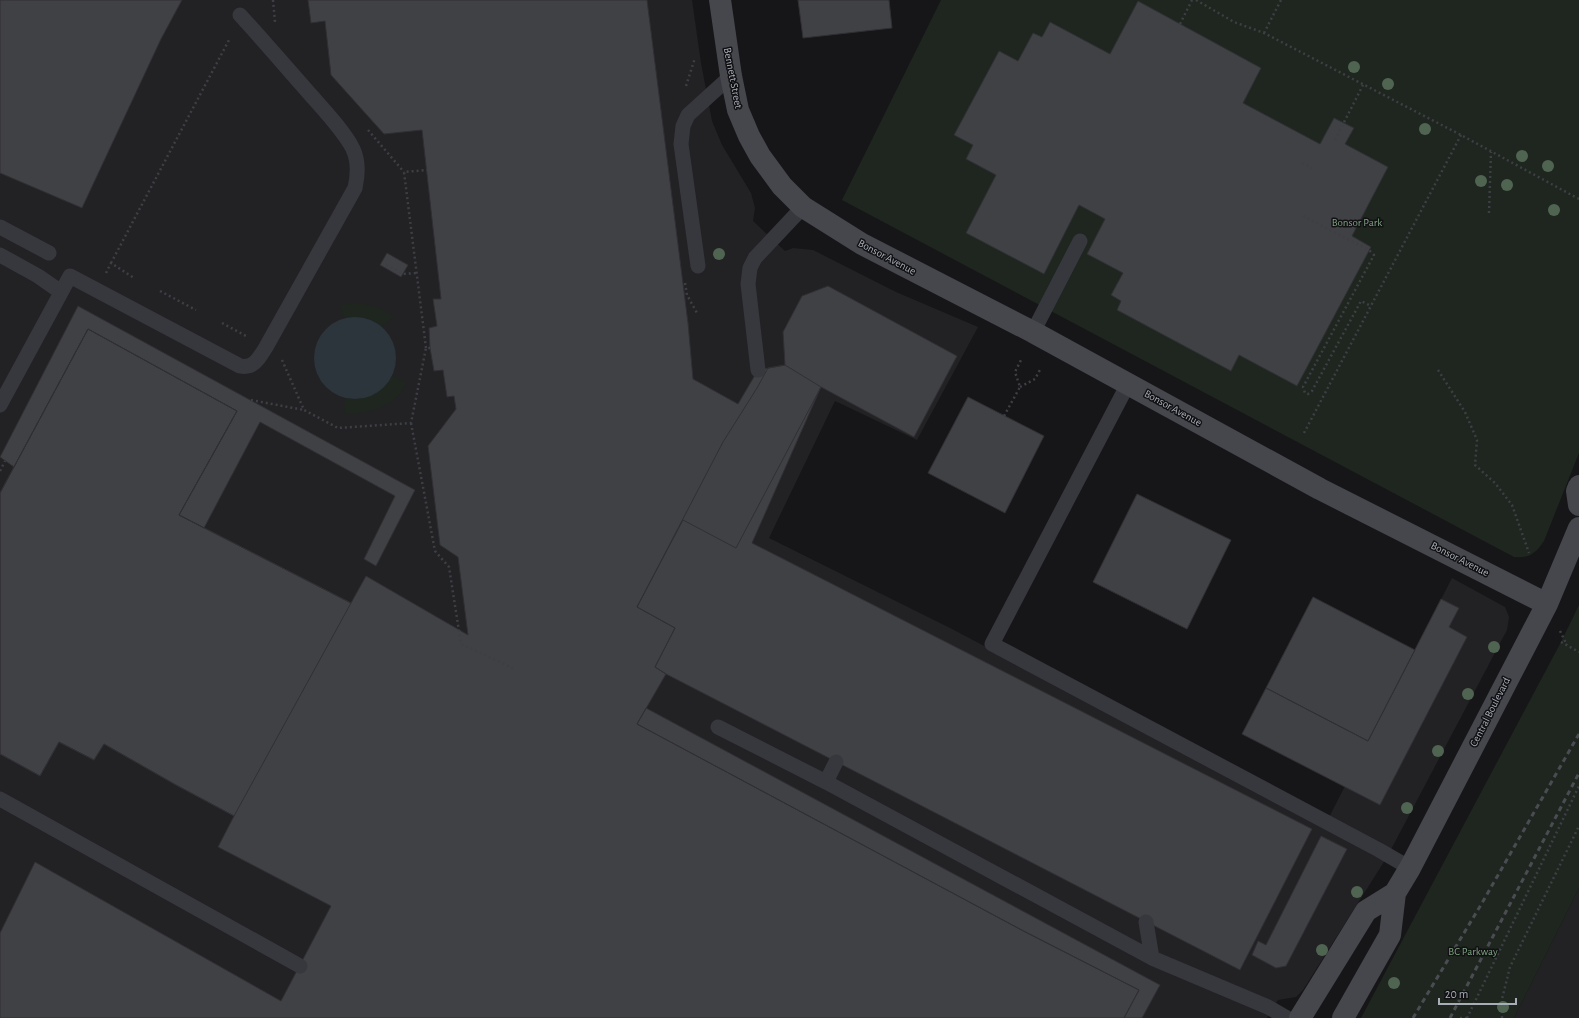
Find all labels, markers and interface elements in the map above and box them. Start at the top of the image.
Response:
street label: Bennett Street [722,47,744,110]
park label: Bonsor Park [1332,217,1382,228]
street label: Bonsor Avenue [856,237,918,277]
street label: Bonsor Avenue [1143,388,1203,428]
street label: Bonsor Avenue [1429,540,1491,578]
street label: Central Boulevard [1468,675,1512,748]
park label: BC Parkway [1448,946,1498,957]
scale bar [1439,980,1516,1006]
text: 20 m [1445,988,1468,1000]

